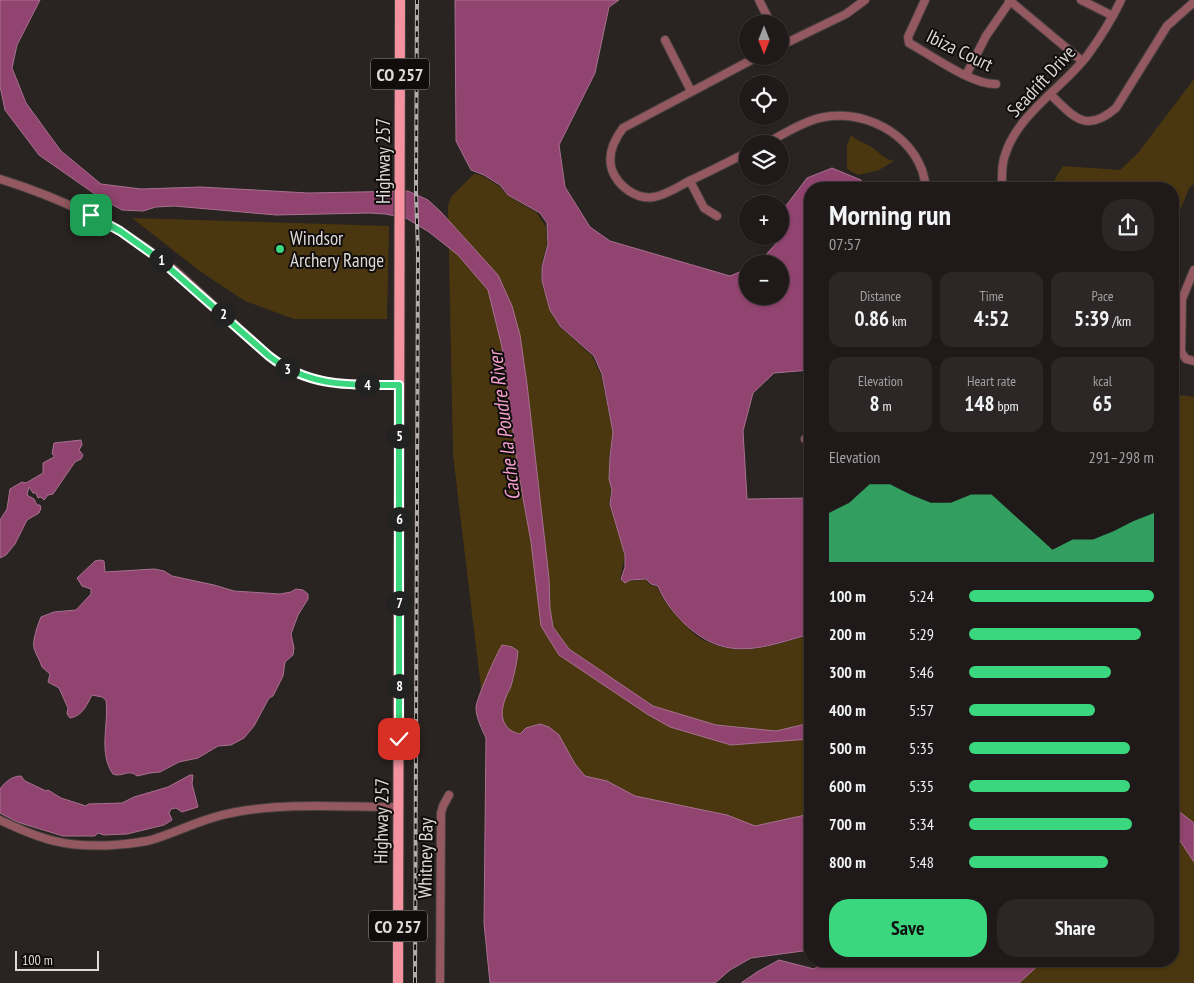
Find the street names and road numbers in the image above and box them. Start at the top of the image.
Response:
street label: Ibiza Court [923,24,998,77]
street label: Seadrift Drive [1002,40,1080,122]
road number: CO 257 [371,59,429,90]
street label: Highway 257 [371,118,395,204]
street label: Highway 257 [368,778,394,864]
street label: Whitney Bay [412,817,438,899]
road number: CO 257 [369,910,427,941]

